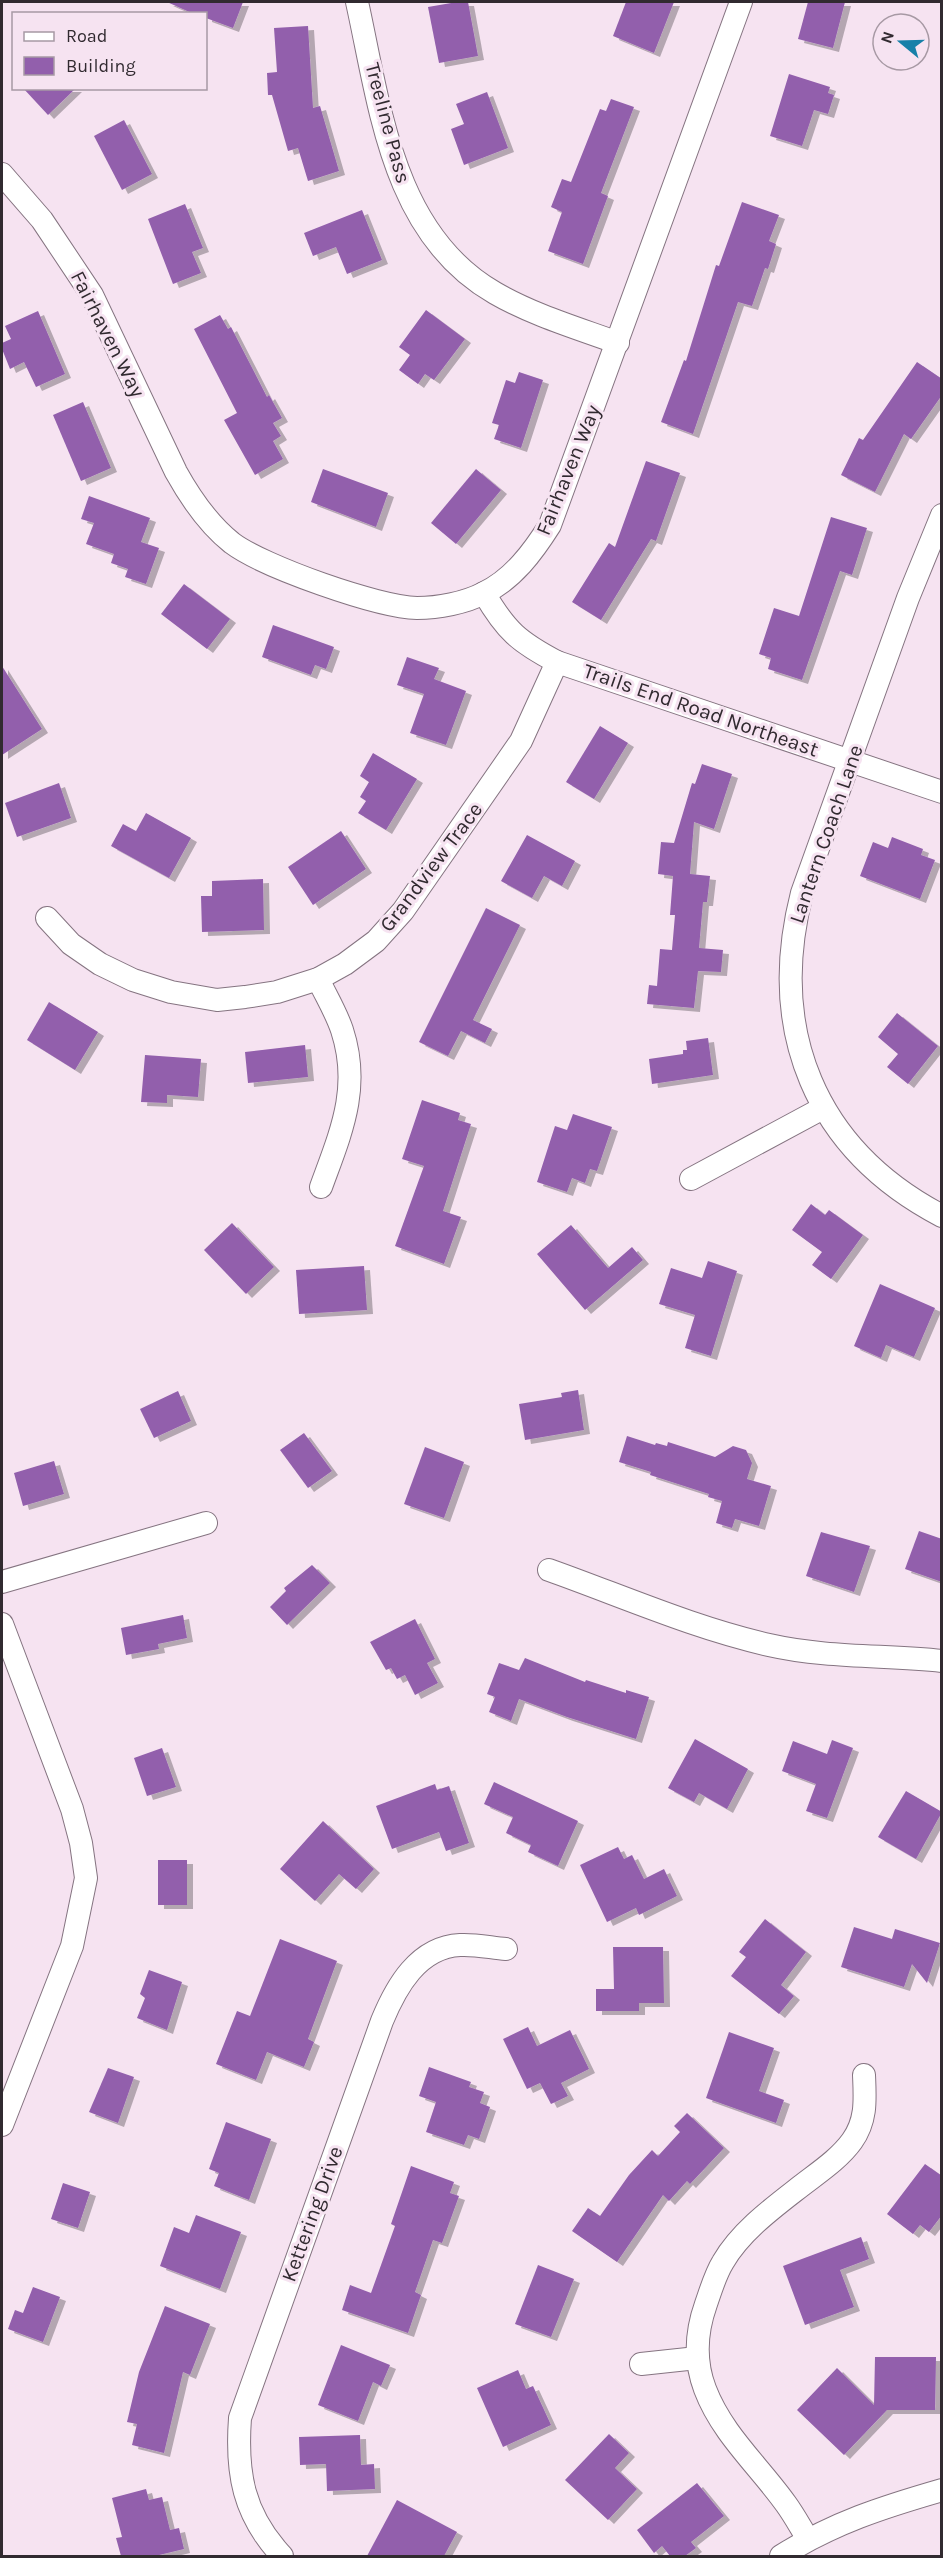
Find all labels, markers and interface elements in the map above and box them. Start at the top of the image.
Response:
legend [12,12,207,90]
north arrow [871,12,931,72]
text: Road [66,25,107,47]
text: N [876,29,898,46]
text: Building [66,55,136,77]
street label: Treeline Pass [360,60,416,186]
street label: Fairhaven Way [66,267,150,401]
street label: Fairhaven Way [531,401,605,539]
street label: Trails End Road Northeast [580,658,822,762]
street label: Lantern Coach Lane [784,742,868,926]
street label: Grandview Trace [375,798,487,936]
street label: Kettering Drive [276,2143,348,2285]

